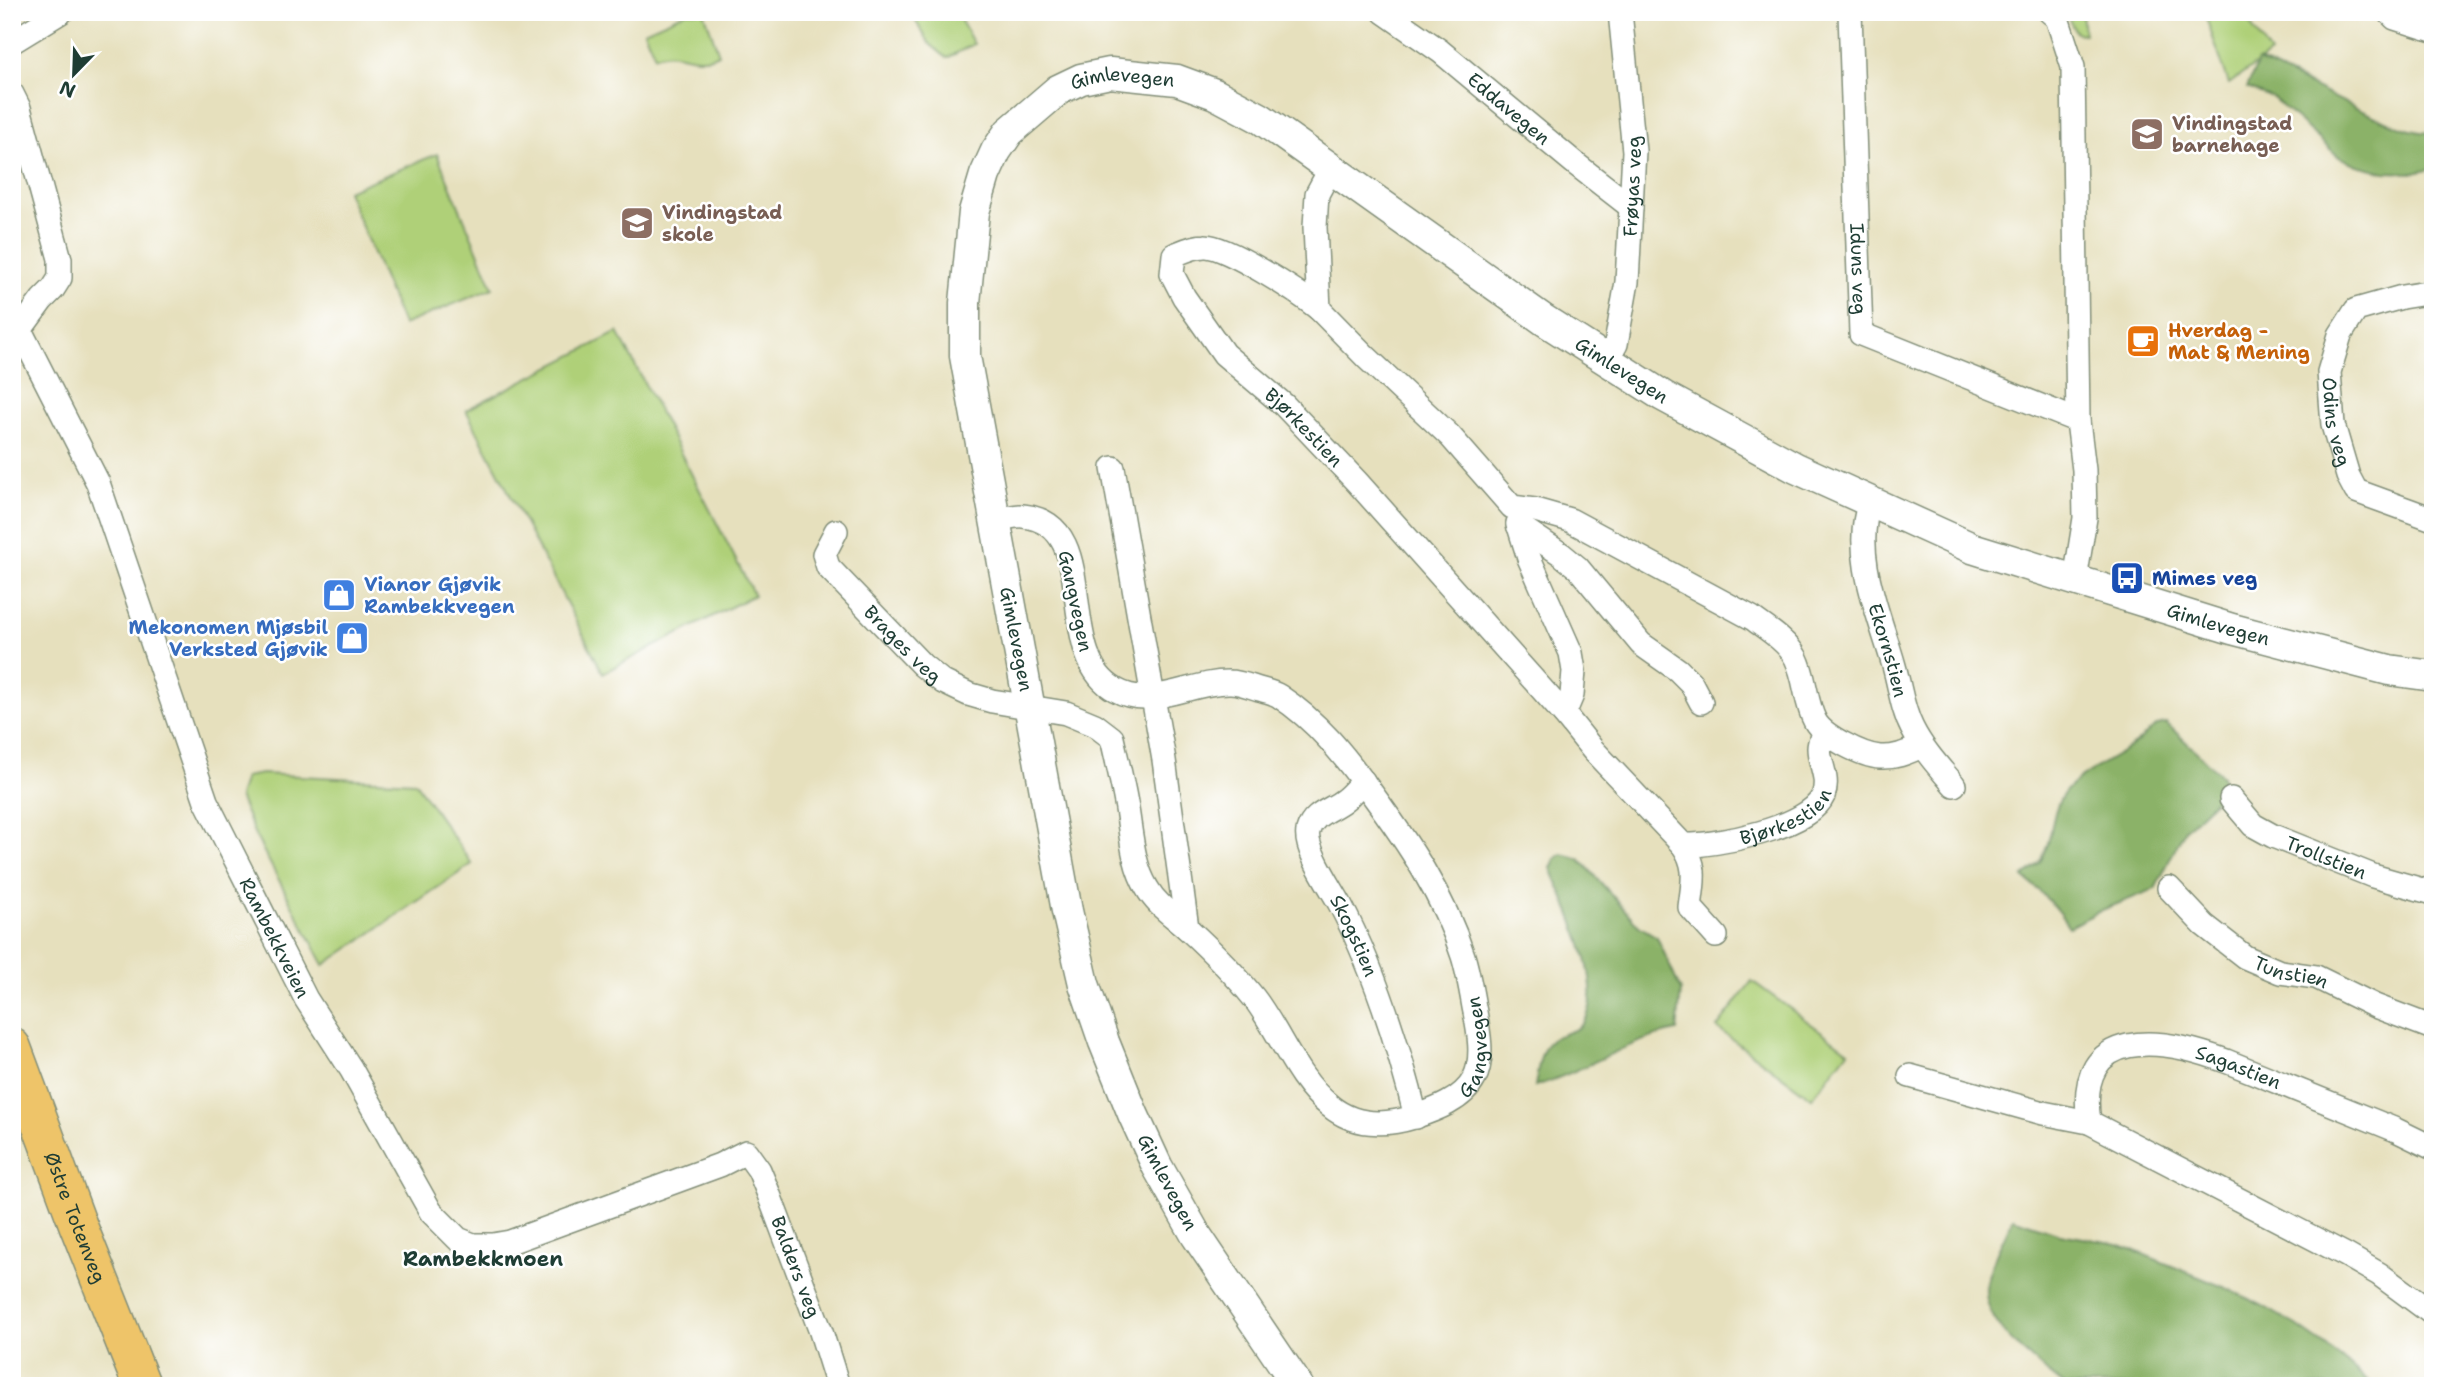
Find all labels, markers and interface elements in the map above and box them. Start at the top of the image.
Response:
north arrow [38,38,108,108]
street label: Gimlevegen [1065,61,1176,96]
street label: Eddavegen [1462,67,1555,151]
text: N [56,75,79,104]
place label: Vindingstad barnehage [2172,111,2292,158]
school or university icon: Vindingstad barnehage [2128,115,2166,153]
street label: Frøyas veg [1617,135,1647,237]
place label: Vindingstad skole [662,200,782,247]
school or university icon: Vindingstad skole [618,204,656,242]
street label: Iduns veg [1844,222,1872,315]
place label: Hverdag - Mat & Mening [2168,318,2310,365]
cafe icon: Hverdag - Mat & Mening [2124,322,2162,360]
street label: Gimlevegen [1570,331,1673,409]
street label: Odins veg [2316,376,2357,469]
street label: Bjørkestien [1259,382,1348,473]
street label: Gangvegen [1053,548,1098,654]
bus stop icon: Mimes veg [2108,559,2146,597]
place label: Mimes veg [2152,566,2257,591]
place label: Vianor Gjøvik Rambekkvegen [364,572,515,619]
shop icon: Vianor Gjøvik Rambekkvegen [320,576,358,614]
street label: Gimlevegen [994,585,1039,694]
street label: Gimlevegen [2164,597,2272,651]
street label: Brages veg [858,600,947,689]
street label: Ekornstien [1862,600,1913,700]
place label: Mekonomen Mjøsbil Verksted Gjøvik [129,615,328,662]
shop icon: Mekonomen Mjøsbil Verksted Gjøvik [333,619,371,657]
street label: Bjørkestien [1737,786,1838,851]
street label: Trollstien [2282,830,2370,885]
street label: Rambekkveien [234,874,315,1002]
street label: Skogstien [1324,890,1384,980]
street label: Tunstien [2250,950,2333,994]
street label: Gangvegen [1453,995,1493,1103]
street label: Sagastien [2193,1040,2285,1095]
street label: Gimlevegen [1132,1130,1203,1235]
street label: Østre Totenveg [39,1148,112,1287]
street label: Balders veg [765,1213,826,1321]
district label: Rambekkmoen [403,1245,563,1273]

